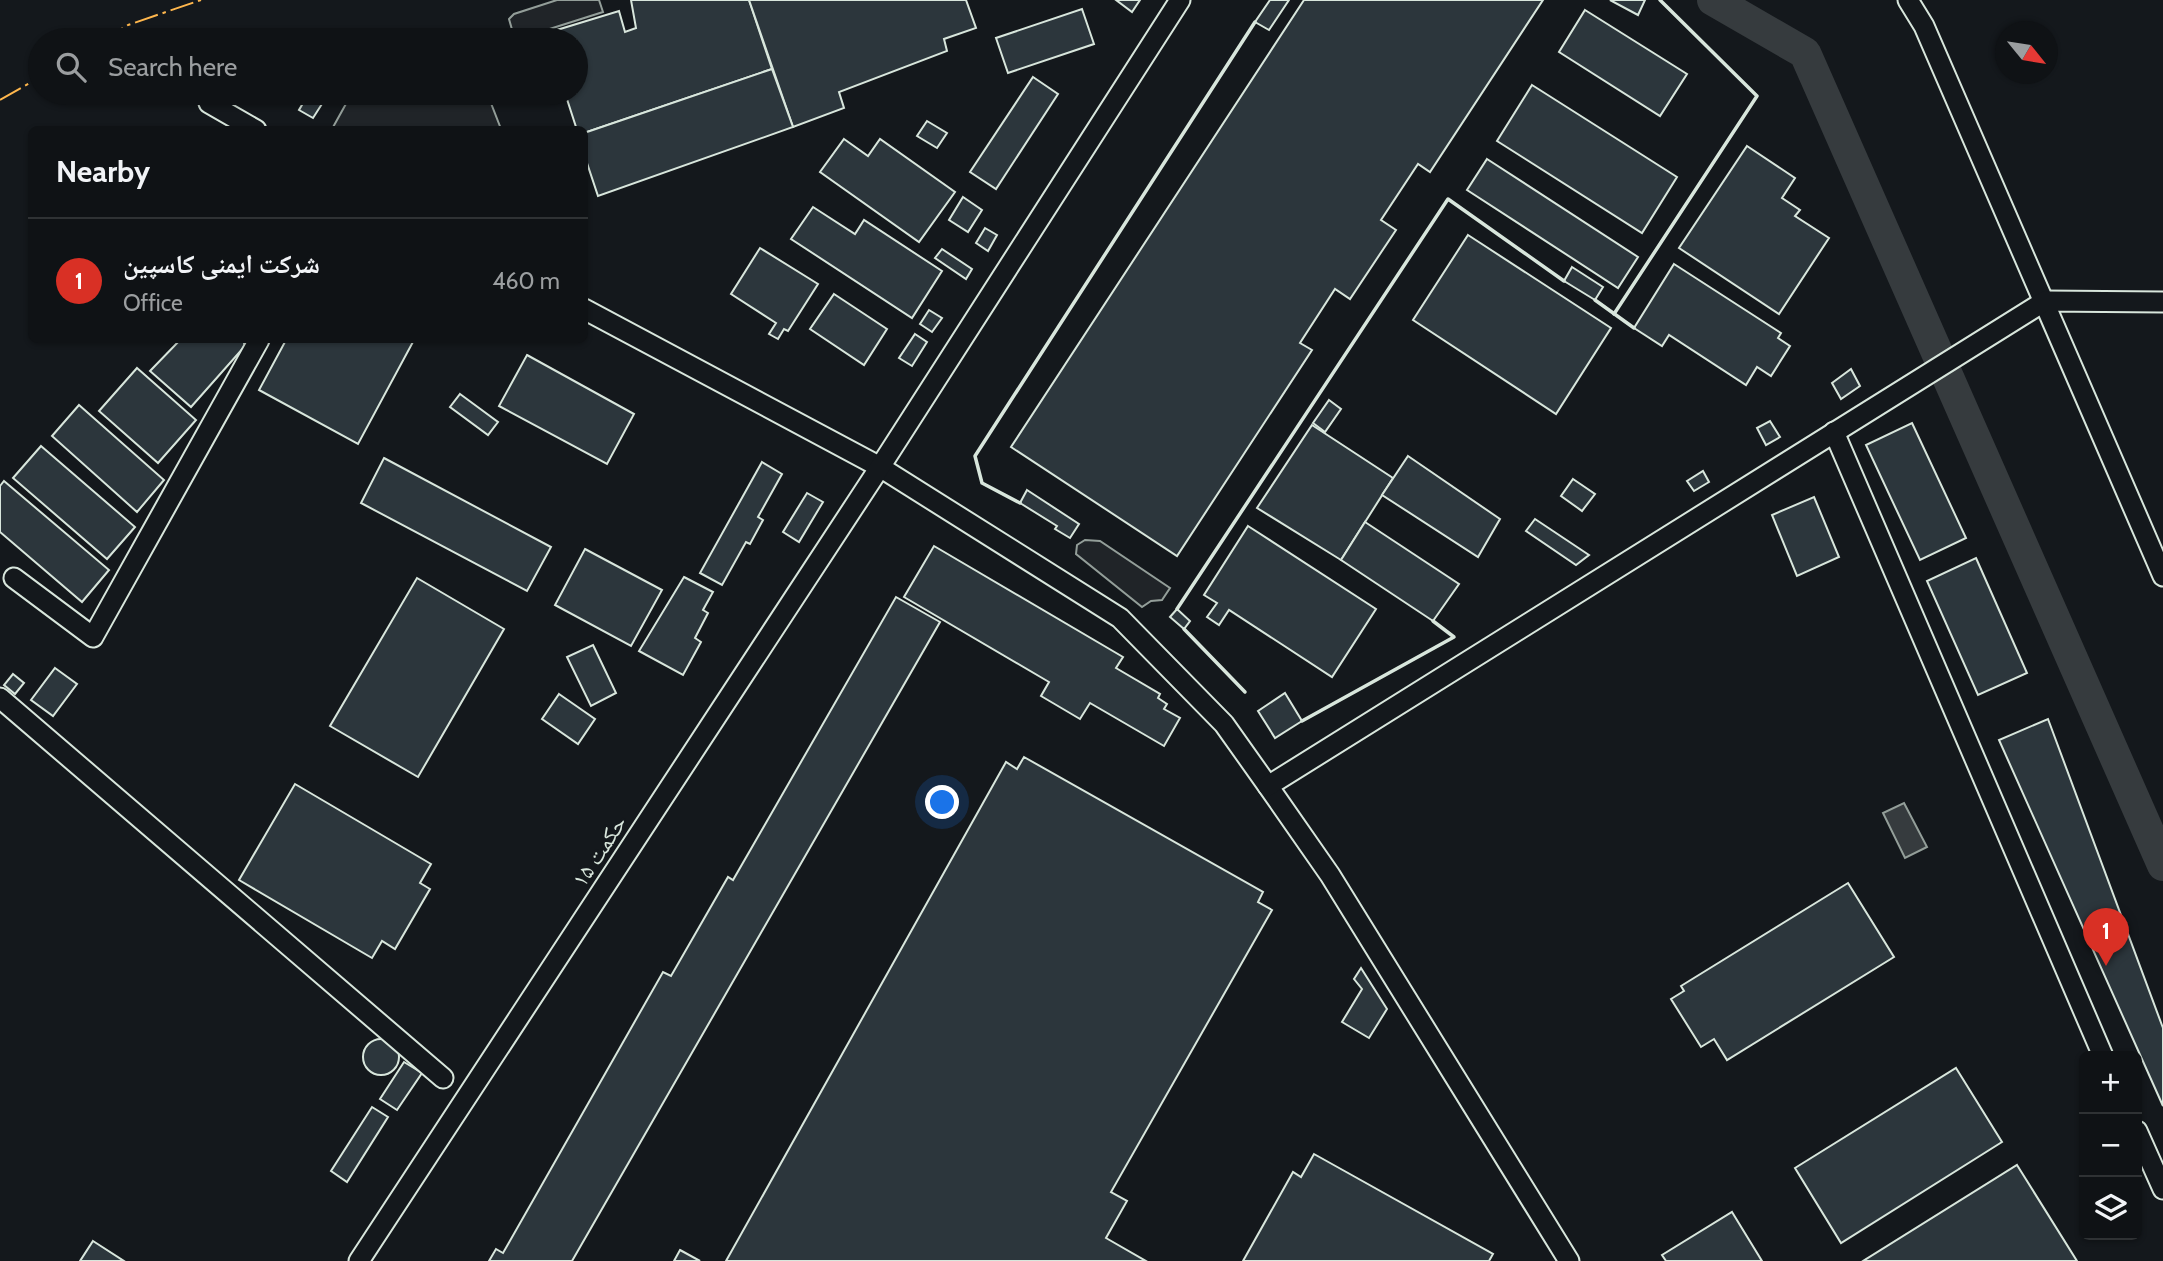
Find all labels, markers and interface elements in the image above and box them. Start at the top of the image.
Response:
north arrow [1995,21,2058,84]
search box [28,28,588,105]
icon: search [52,48,90,86]
text: Search here [108,51,237,83]
text: Nearby [56,153,150,190]
text: شرکت ایمنی کاسپین [123,248,320,280]
text: 1 [75,267,83,295]
text: 460 m [492,267,560,295]
text: Office [123,289,183,317]
your location [925,785,959,819]
street label: حکمت ۱۵ [566,810,632,892]
pin: 1 [2083,908,2129,966]
map controls [2079,1051,2142,1240]
button: + [2079,1051,2142,1114]
button: − [2079,1114,2142,1177]
button: layers [2079,1177,2142,1240]

